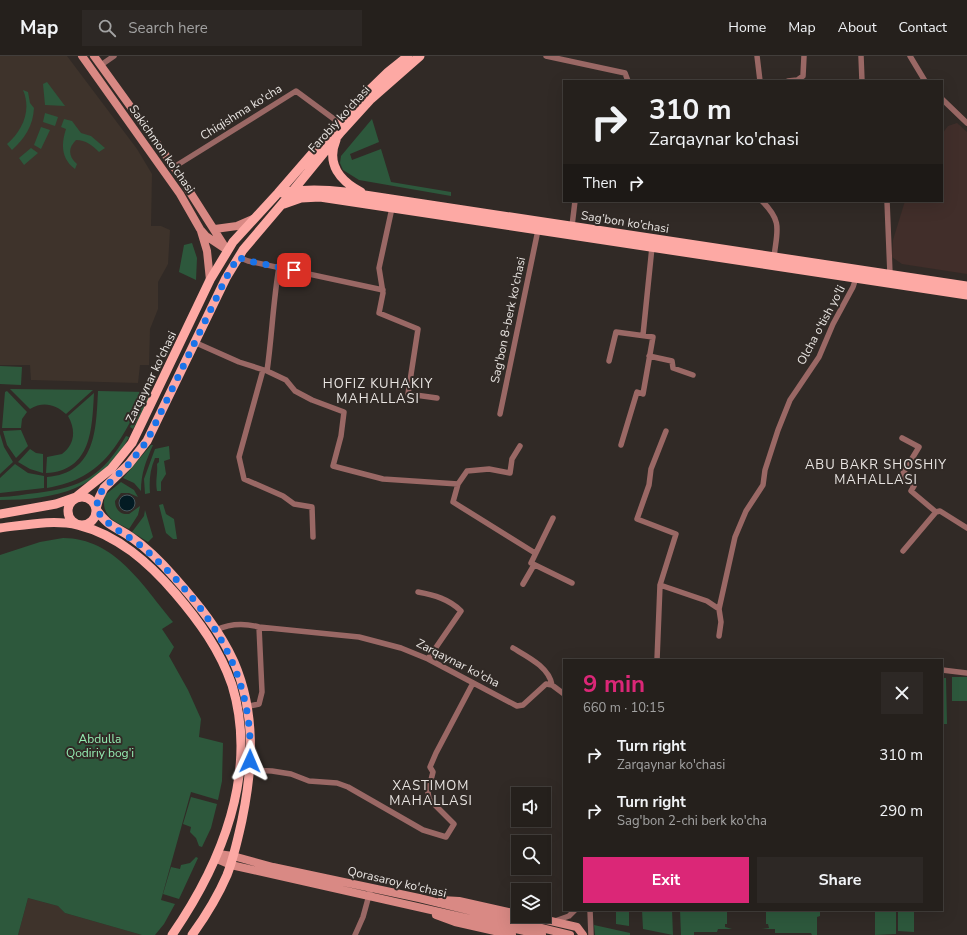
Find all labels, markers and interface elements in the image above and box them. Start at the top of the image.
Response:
search box [82,10,362,46]
text: Map [20,15,58,41]
icon: search [96,17,118,39]
text: Search here [128,18,208,38]
text: Home [728,18,766,37]
text: Map [788,18,816,37]
text: About [838,18,877,37]
text: Contact [899,18,947,37]
street label: Chiqishma ko'cha [197,80,285,144]
street label: Farobiy ko'chasi [305,82,373,156]
text: 310 m [649,91,732,129]
icon: right [583,96,635,148]
street label: Sakichmon ko'chasi [126,102,198,196]
text: Zarqaynar ko'chasi [649,127,799,151]
icon: right [625,172,647,194]
text: Then [583,173,617,193]
street label: Sag’bon ko’chasi [580,207,670,237]
pin [277,253,311,287]
street label: Sag'bon 8-berk ko'chasi [487,255,529,385]
icon: arrive [283,259,305,281]
street label: Olcha o'tish yo'li [793,282,849,368]
street label: Zarqaynar ko'chasi [122,329,180,425]
district label: HOFIZ KUHAKIY MAHALLASI [323,375,433,408]
district label: ABU BAKR SHOSHIY MAHALLASI [805,456,947,489]
street label: Zarqaynar ko'cha [414,635,502,691]
text: 9 min [583,668,645,700]
button: close [881,672,923,714]
text: 660 m · 10:15 [583,699,665,717]
park label: Abdulla Qodiriy bog'i [66,731,134,761]
text: Turn right [617,736,686,756]
position arrow [229,740,271,782]
icon: right [583,744,605,766]
text: 310 m [879,745,923,765]
text: Zarqaynar ko'chasi [617,756,725,774]
district label: XASTIMOM MAHALLASI [389,777,473,810]
map controls [511,787,551,923]
button: sound [511,787,551,827]
text: Turn right [617,792,686,812]
icon: right [583,800,605,822]
text: 290 m [879,801,923,821]
text: Sag'bon 2-chi berk ko'cha [617,812,767,830]
button: search [511,835,551,875]
button: Exit [583,857,749,903]
button: Share [757,857,923,903]
street label: Qorasaroy ko'chasi [346,863,448,901]
button: layers [511,883,551,923]

